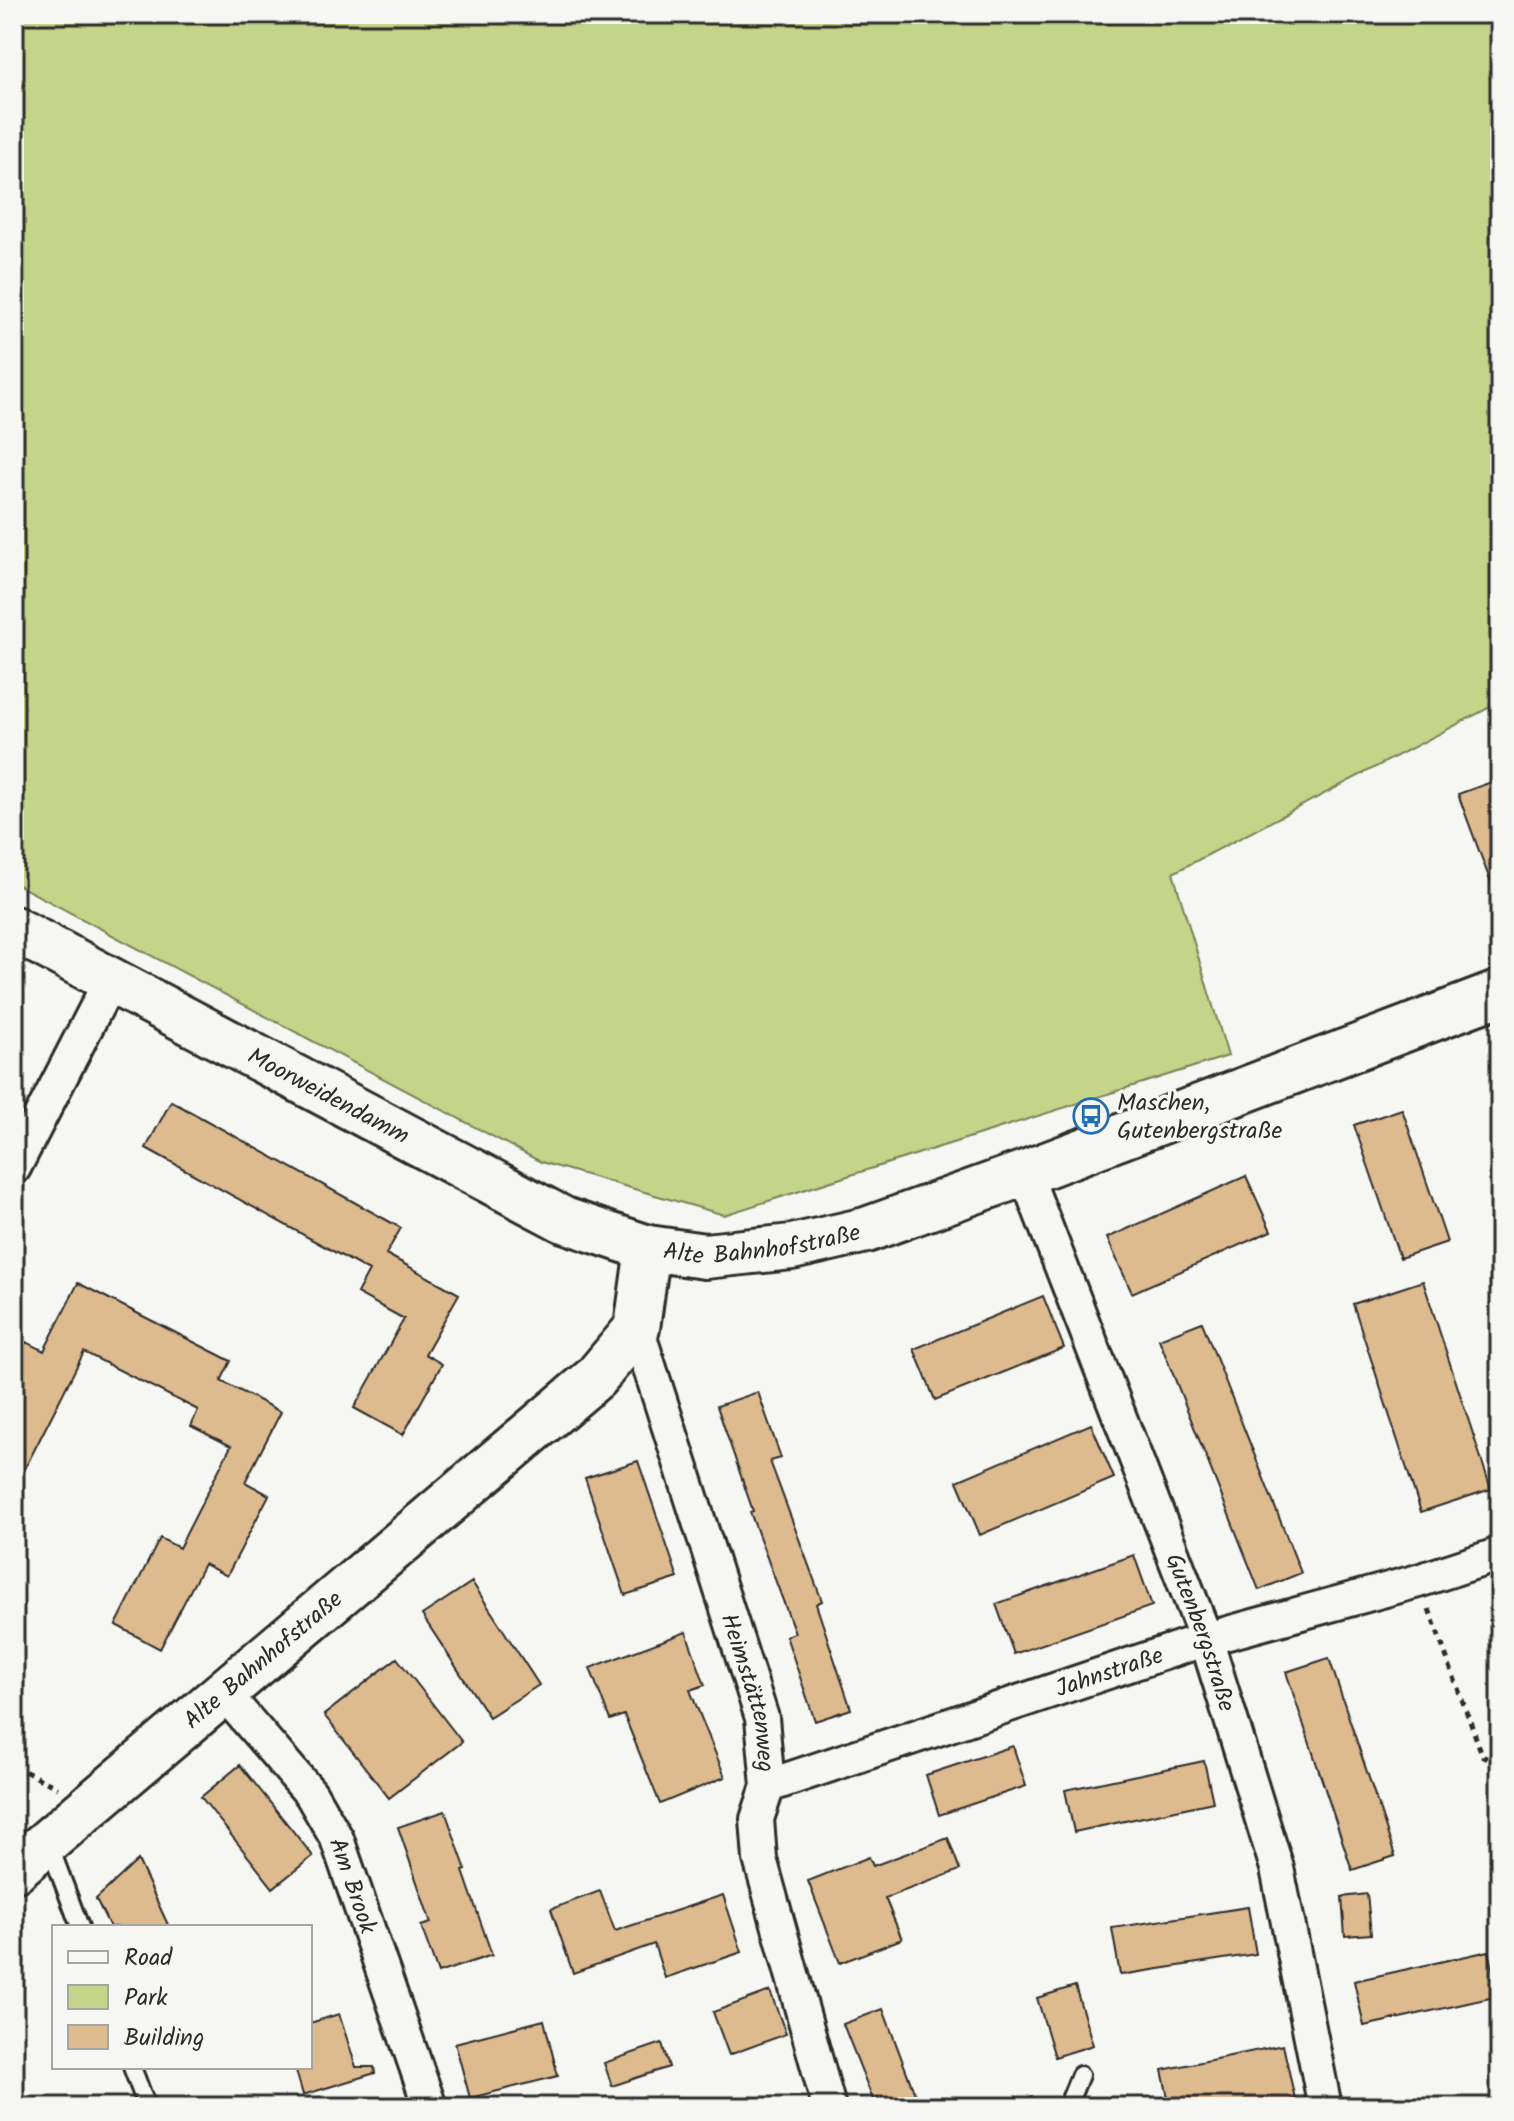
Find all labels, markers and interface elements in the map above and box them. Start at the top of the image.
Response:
street label: Moorweidendamm [240,1038,416,1156]
place label: Maschen, Gutenbergstraße [1117,1084,1283,1151]
bus stop icon: Maschen, Gutenbergstraße [1072,1097,1110,1135]
street label: Alte Bahnhofstraße [661,1214,865,1277]
street label: Gutenbergstraße [1154,1548,1245,1717]
street label: Alte Bahnhofstraße [175,1581,352,1740]
street label: Heimstättenweg [709,1609,785,1774]
street label: Jahnstraße [1051,1637,1169,1709]
street label: Am Brook [317,1833,387,1940]
legend [52,1925,312,2069]
text: Road [124,1939,173,1978]
text: Park [124,1979,168,2018]
text: Building [124,2019,204,2058]

